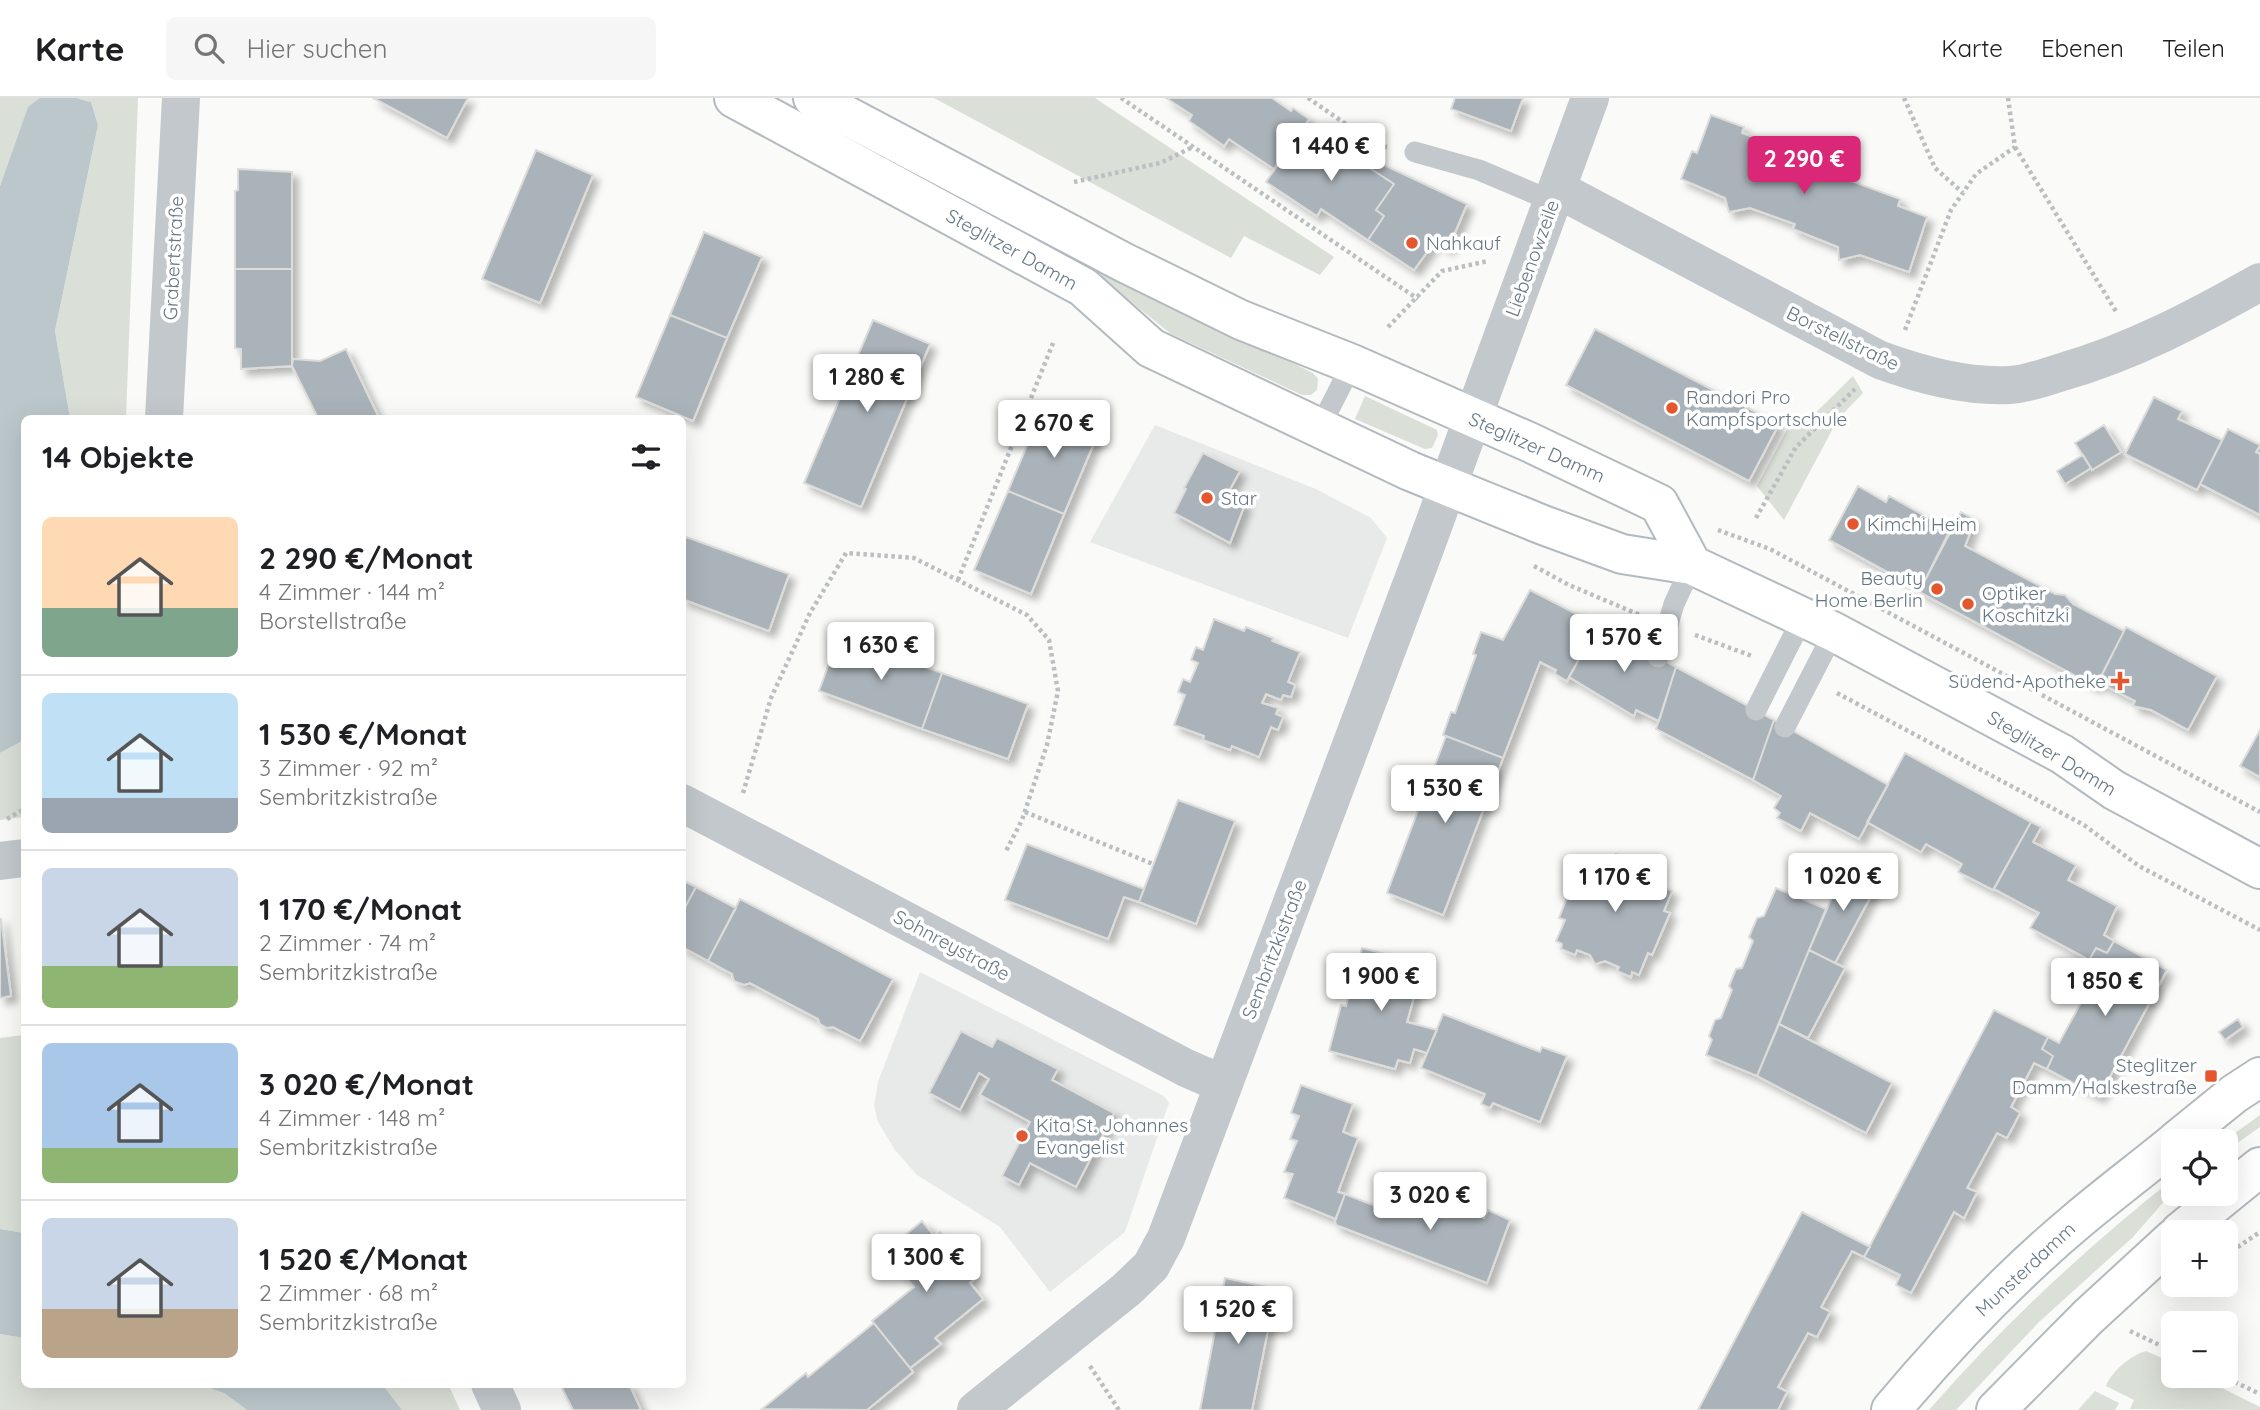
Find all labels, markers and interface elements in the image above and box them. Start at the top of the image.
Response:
search box [166,17,656,80]
text: Karte [35,28,124,69]
icon: search [190,29,228,67]
text: Hier suchen [246,32,388,65]
text: Karte [1941,33,2003,63]
text: Ebenen [2041,33,2124,63]
text: Teilen [2162,33,2225,63]
pin: 1 440 € [1266,123,1396,183]
text: 1 440 € [1292,131,1370,160]
pin: 2 290 € [1739,136,1869,196]
text: 2 290 € [1764,144,1844,173]
street label: Grabertstraße [158,195,188,321]
street label: Liebenowzeile [1500,196,1564,320]
street label: Steglitzer Damm [942,203,1082,295]
place label: Nahkauf [1426,231,1501,255]
marker: Nahkauf [1404,235,1420,251]
street label: Borstellstraße [1783,300,1903,376]
pin: 1 280 € [802,354,932,414]
text: 1 280 € [829,362,905,391]
place label: Randori Pro Kampfsportschule [1686,385,1847,431]
pin: 2 670 € [989,400,1119,460]
marker: Randori Pro Kampfsportschule [1664,400,1680,416]
street label: Steglitzer Damm [1465,406,1609,488]
text: 2 670 € [1014,408,1094,437]
text: 14 Objekte [42,438,194,476]
icon: filters [627,438,665,476]
place label: Star [1221,486,1258,510]
marker: Star [1199,490,1215,506]
place label: Kimchi Heim [1867,512,1977,536]
marker: Kimchi Heim [1845,516,1861,532]
text: 2 290 €/Monat [259,539,474,577]
icon: home [98,545,182,629]
place label: Beauty Home Berlin [1815,566,1923,612]
text: 4 Zimmer · 144 m² [259,577,445,606]
marker: Beauty Home Berlin [1929,581,1945,597]
place label: Optiker Koschitzki [1982,581,2069,627]
marker: Optiker Koschitzki [1960,596,1976,612]
text: Borstellstraße [259,606,407,635]
pin: 1 570 € [1559,614,1689,674]
pin: 1 630 € [816,622,946,682]
text: 1 570 € [1586,622,1662,651]
text: 1 630 € [843,630,919,659]
place label: Südend-Apotheke [1949,669,2106,693]
marker: Südend-Apotheke [2112,673,2128,689]
street label: Steglitzer Damm [1983,705,2121,801]
text: 1 530 €/Monat [259,715,467,753]
icon: home [98,721,182,805]
text: 3 Zimmer · 92 m² [259,753,438,782]
pin: 1 530 € [1380,766,1510,825]
text: 1 530 € [1407,773,1483,802]
text: Sembritzkistraße [259,782,438,811]
pin: 1 170 € [1550,854,1680,914]
pin: 1 020 € [1778,854,1908,913]
text: 1 020 € [1804,861,1882,890]
text: 1 170 € [1579,862,1651,891]
street label: Sembritzkistraße [1236,876,1312,1022]
text: 1 170 €/Monat [259,890,462,928]
icon: home [98,896,182,980]
street label: Sohnreystraße [890,904,1014,986]
text: 2 Zimmer · 74 m² [259,928,436,957]
pin: 1 900 € [1316,954,1446,1013]
text: Sembritzkistraße [259,957,438,986]
pin: 1 850 € [2040,958,2170,1018]
text: 1 900 € [1342,961,1420,990]
text: 1 850 € [2067,966,2143,995]
place label: Steglitzer Damm/Halskestraße [2012,1053,2198,1099]
text: 3 020 €/Monat [259,1065,474,1103]
marker: Steglitzer Damm/Halskestraße [2203,1068,2219,1084]
icon: home [98,1071,182,1155]
text: 4 Zimmer · 148 m² [259,1103,445,1132]
place label: Kita St. Johannes Evangelist [1036,1113,1188,1159]
marker: Kita St. Johannes Evangelist [1014,1128,1030,1144]
map controls [2161,1129,2238,1388]
button: locate [2161,1129,2238,1206]
text: Sembritzkistraße [259,1132,438,1161]
pin: 3 020 € [1365,1172,1495,1232]
text: 3 020 € [1390,1180,1470,1209]
street label: Munsterdamm [1970,1217,2080,1321]
button: + [2161,1220,2238,1297]
pin: 1 300 € [861,1234,991,1294]
text: 1 520 €/Monat [259,1240,468,1278]
text: 1 300 € [888,1242,964,1271]
icon: home [98,1246,182,1330]
text: 2 Zimmer · 68 m² [259,1278,438,1307]
pin: 1 520 € [1173,1286,1303,1346]
text: 1 520 € [1200,1294,1276,1323]
text: Sembritzkistraße [259,1307,438,1336]
button: − [2161,1311,2238,1388]

